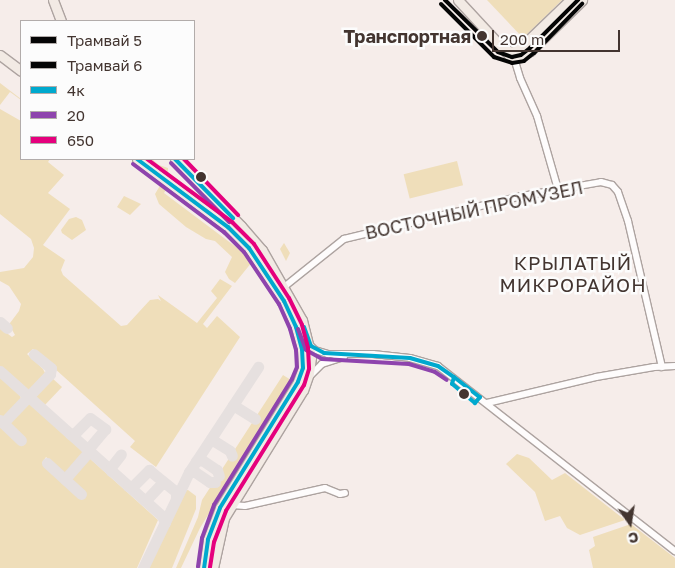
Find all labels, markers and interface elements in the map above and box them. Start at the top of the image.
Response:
legend [20,20,195,160]
scale bar [495,20,622,52]
place label: Транспортная [343,25,471,47]
marker: Транспортная [475,29,489,43]
text: 200 m [500,30,544,48]
text: Трамвай 5 [67,31,142,49]
text: Трамвай 6 [67,56,142,74]
text: 4к [67,81,85,99]
text: 20 [67,106,85,124]
text: 650 [67,131,94,149]
unlabelled marker [196,172,206,182]
street label: ВОСТОЧНЫЙ ПРОМУЗЕЛ [363,176,585,244]
district label: КРЫЛАТЫЙ МИКРОРАЙОН [498,252,648,296]
unlabelled marker [459,389,469,399]
north arrow [605,498,655,548]
text: С [627,529,640,548]

